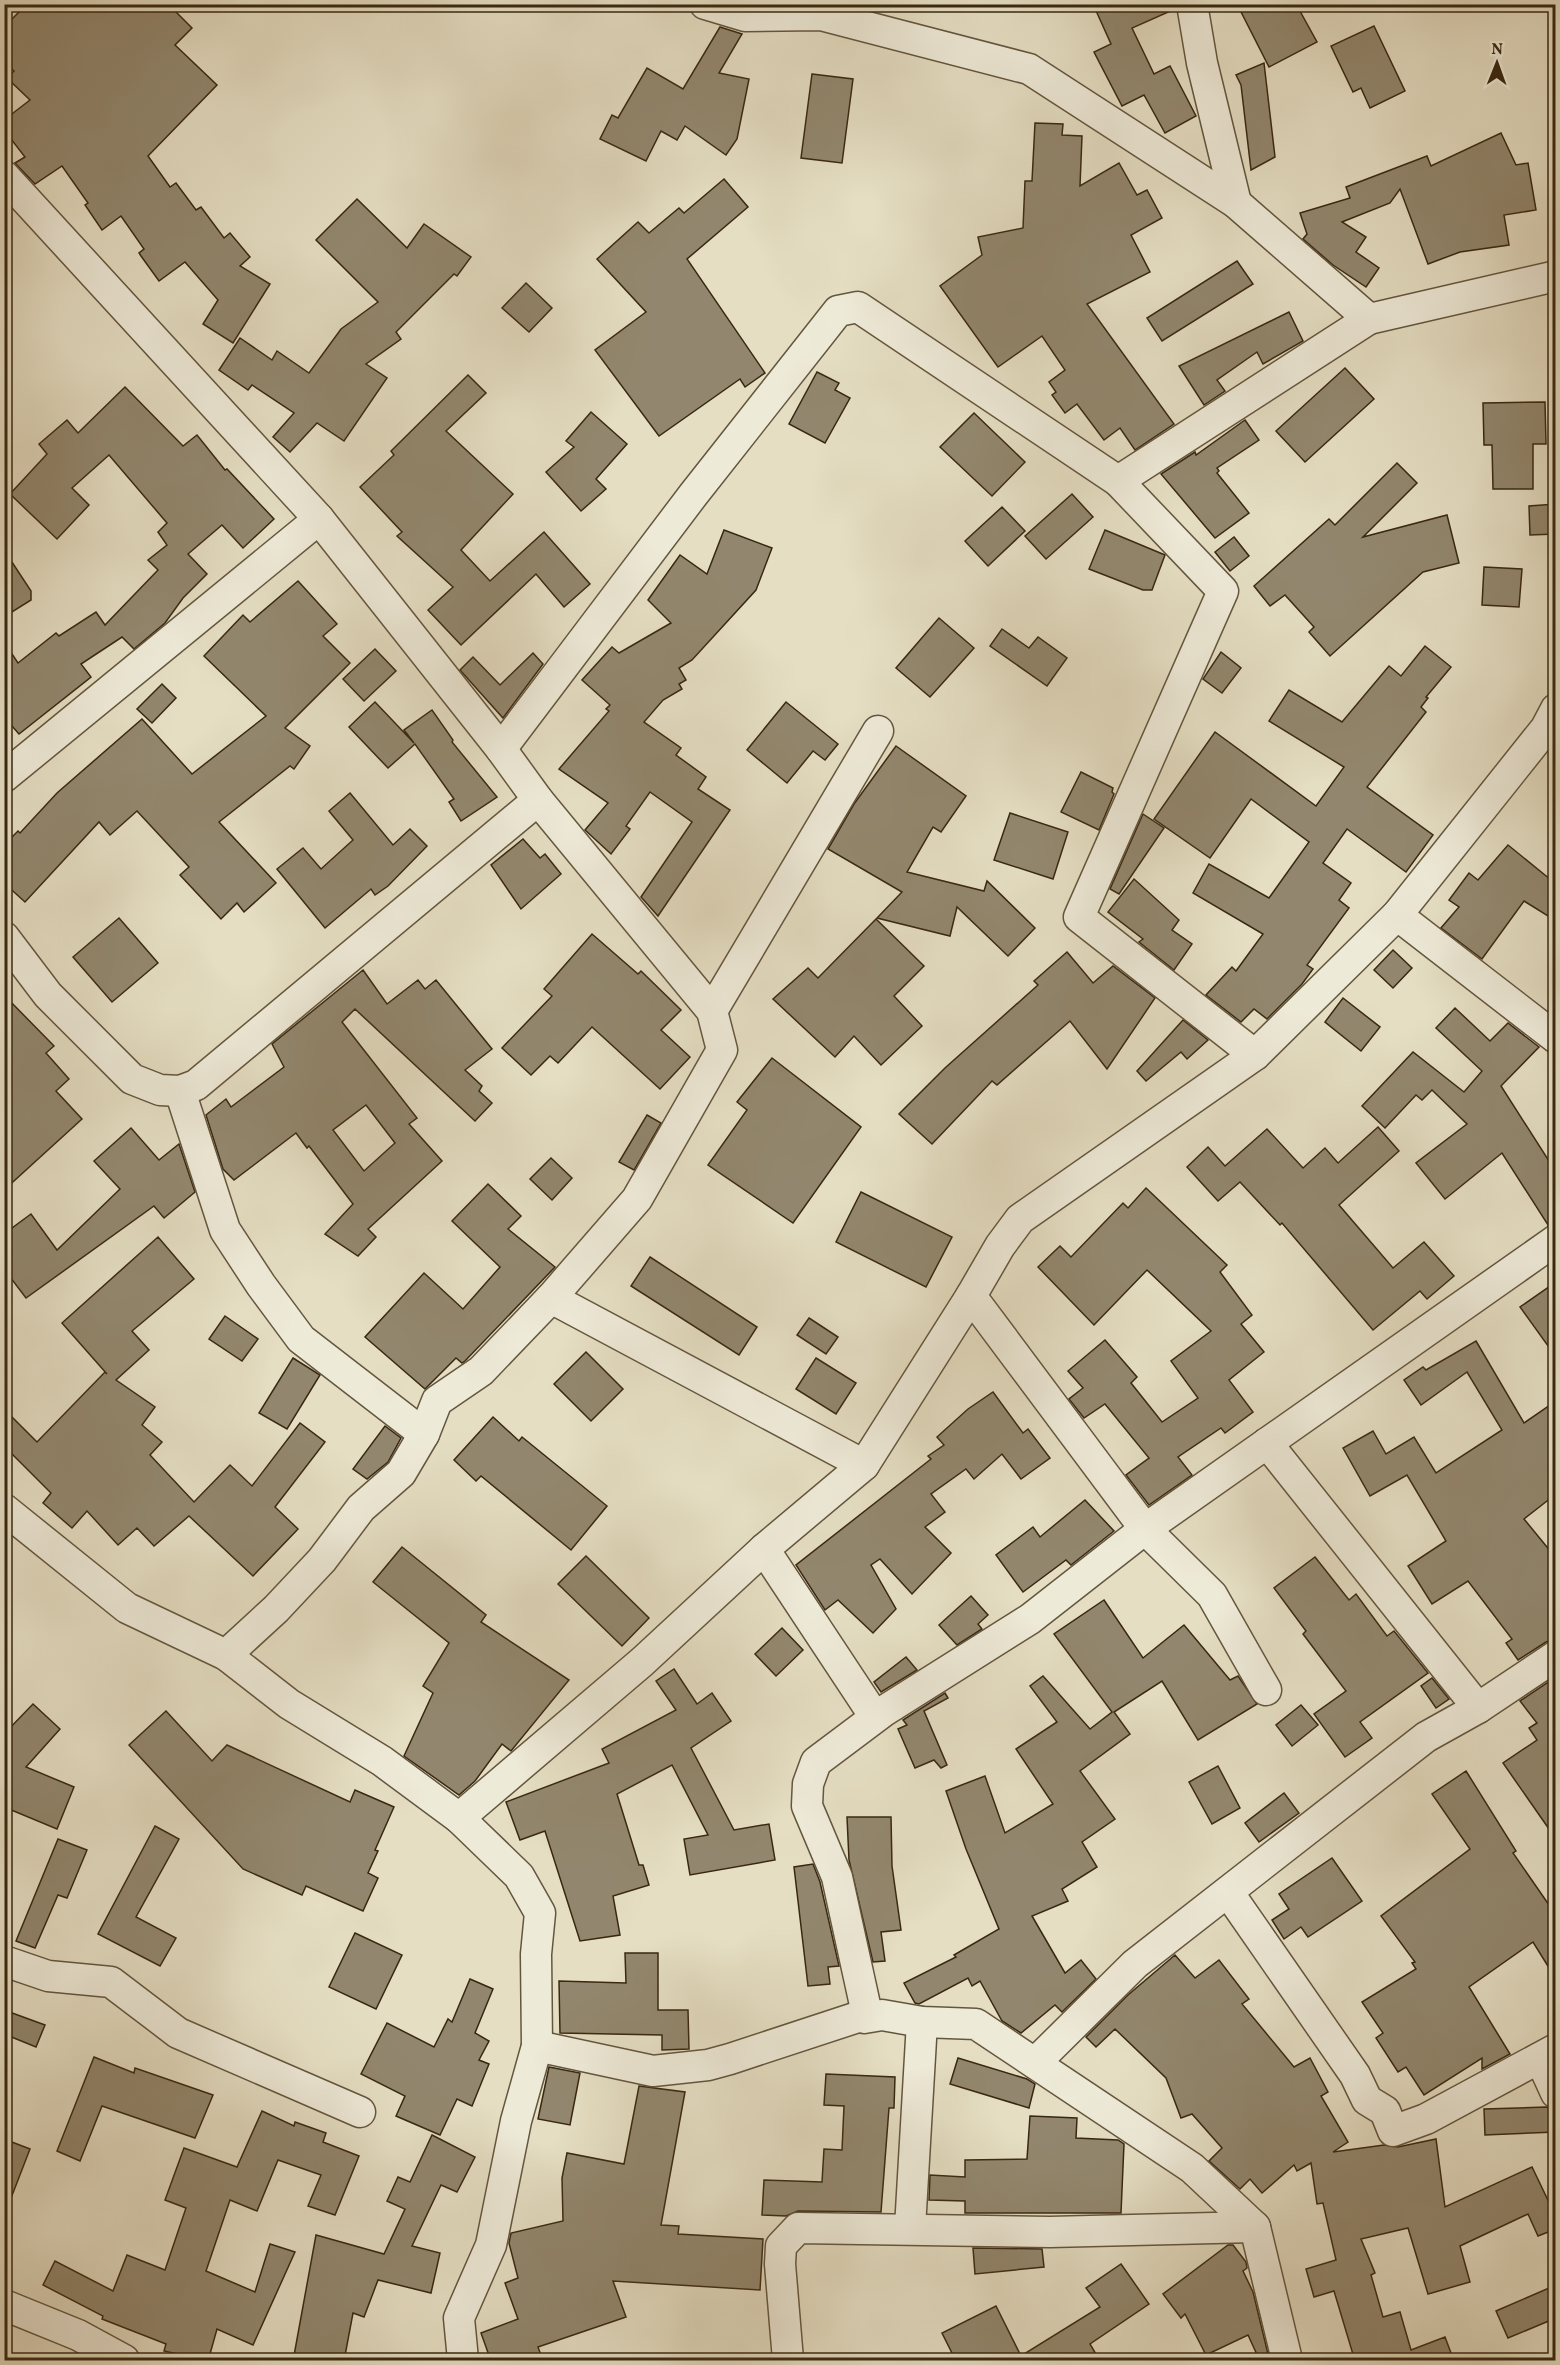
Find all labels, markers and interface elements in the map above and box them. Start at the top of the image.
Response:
north arrow [1467,33,1527,93]
text: N [1491,39,1504,61]

